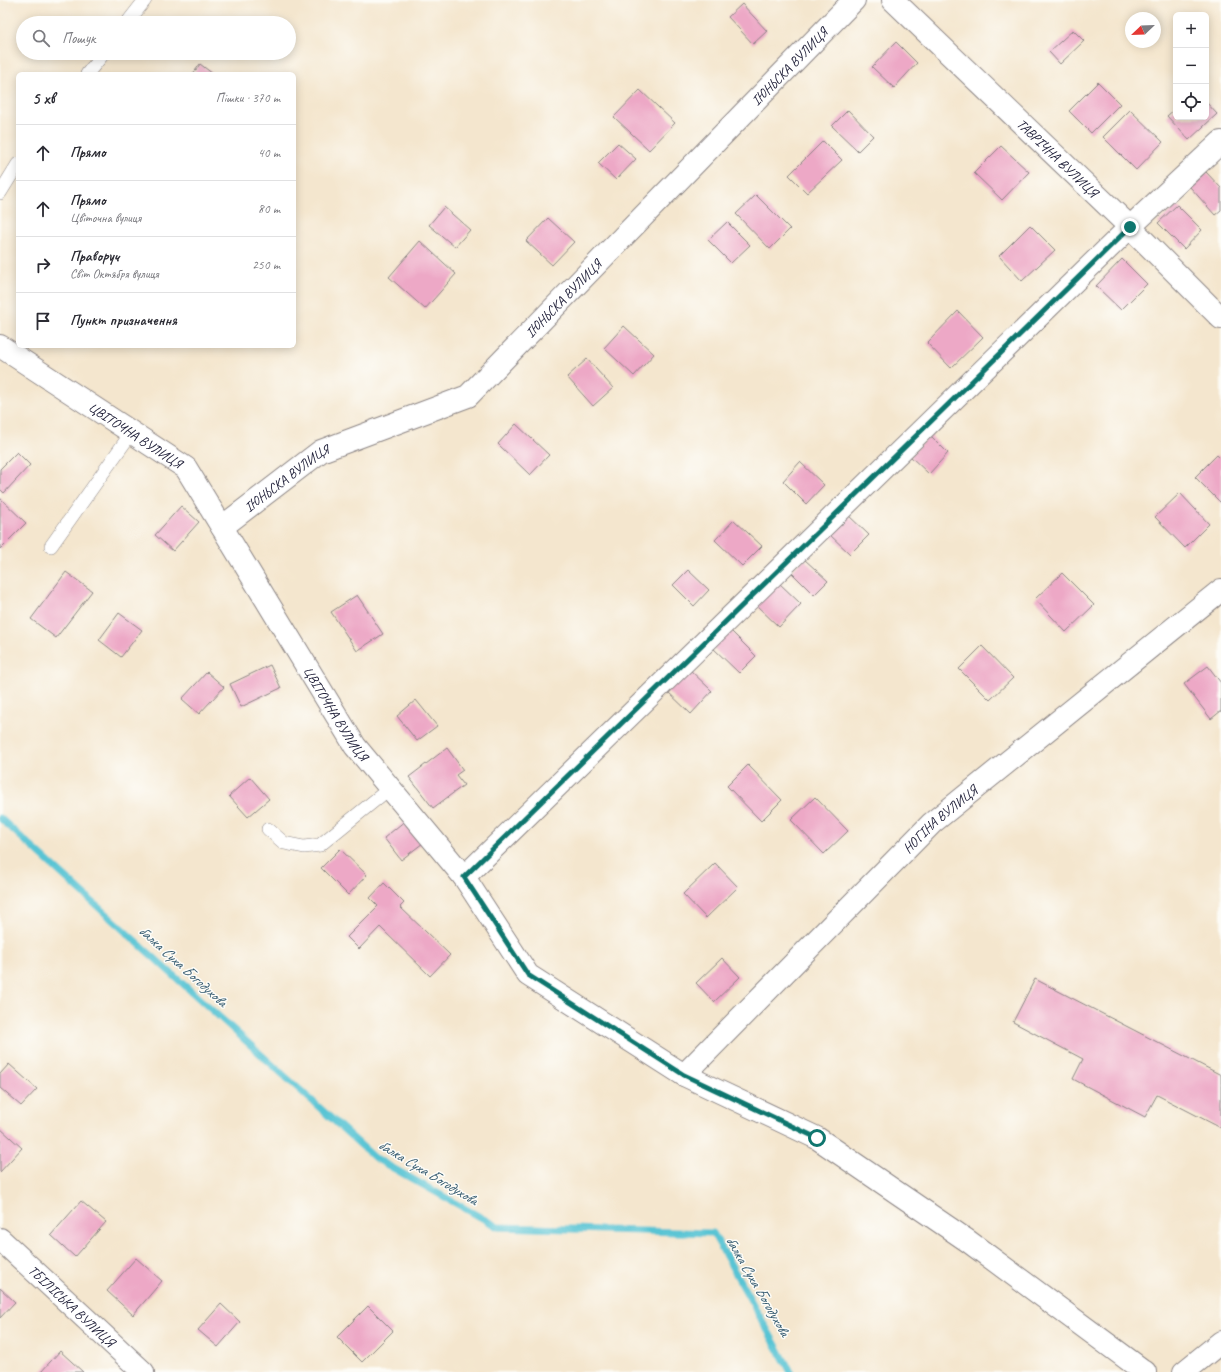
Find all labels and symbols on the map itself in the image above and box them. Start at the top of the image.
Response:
north arrow [1125,12,1161,48]
street label: IЮНЬСКА ВУЛИЦЯ [748,23,833,109]
street label: ТАВРІЧНА ВУЛИЦЯ [1013,115,1103,202]
route end [1121,218,1139,236]
street label: IЮНЬСКА ВУЛИЦЯ [522,255,606,341]
street label: ЦВIТОЧНА ВУЛИЦЯ [85,398,187,473]
street label: IЮНЬСКА ВУЛИЦЯ [241,440,333,516]
street label: ЦВIТОЧНА ВУЛИЦЯ [300,663,373,766]
street label: НОГІНА ВУЛИЦЯ [899,780,983,857]
water label: балка Суха Богодухова [134,922,232,1012]
route start [808,1129,826,1147]
water label: балка Суха Богодухова [375,1135,482,1211]
water label: балка Суха Богодухова [721,1233,795,1341]
street label: ТБІЛІСЬКА ВУЛИЦЯ [25,1262,120,1352]

